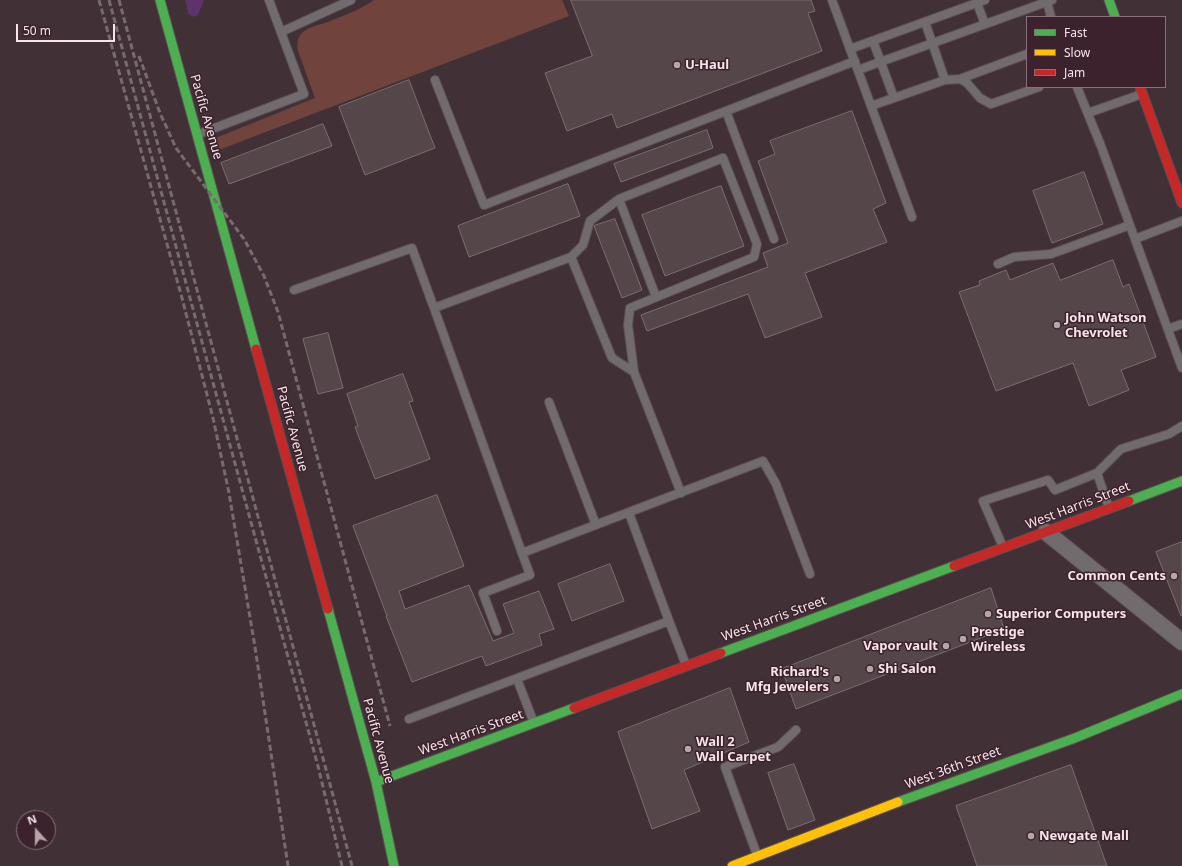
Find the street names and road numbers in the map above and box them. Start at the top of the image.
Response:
street label: Pacific Avenue [186,73,226,161]
street label: Pacific Avenue [273,385,311,473]
street label: West Harris Street [1024,479,1132,533]
street label: West Harris Street [719,593,829,645]
street label: Pacific Avenue [359,697,397,785]
street label: West Harris Street [416,707,526,759]
street label: West 36th Street [903,743,1003,793]

